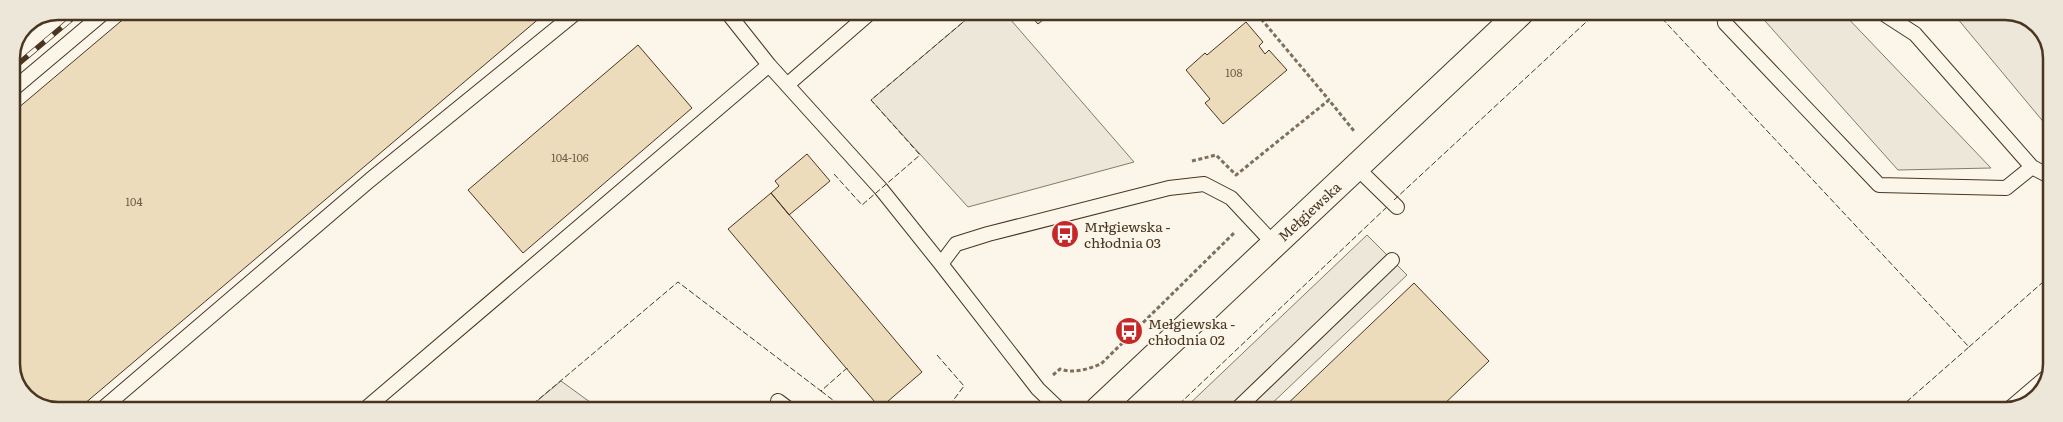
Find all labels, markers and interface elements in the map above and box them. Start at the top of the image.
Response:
house number: 108 [1226,64,1242,80]
house number: 104-106 [551,149,589,165]
street label: Mełgiewska [1273,176,1345,245]
house number: 104 [126,193,142,209]
place label: Mrłgiewska - chłodnia 03 [1084,216,1170,252]
bus stop icon: Mrłgiewska - chłodnia 03 [1050,219,1080,249]
place label: Mełgiewska - chłodnia 02 [1148,313,1235,349]
bus stop icon: Mełgiewska - chłodnia 02 [1114,316,1144,346]

